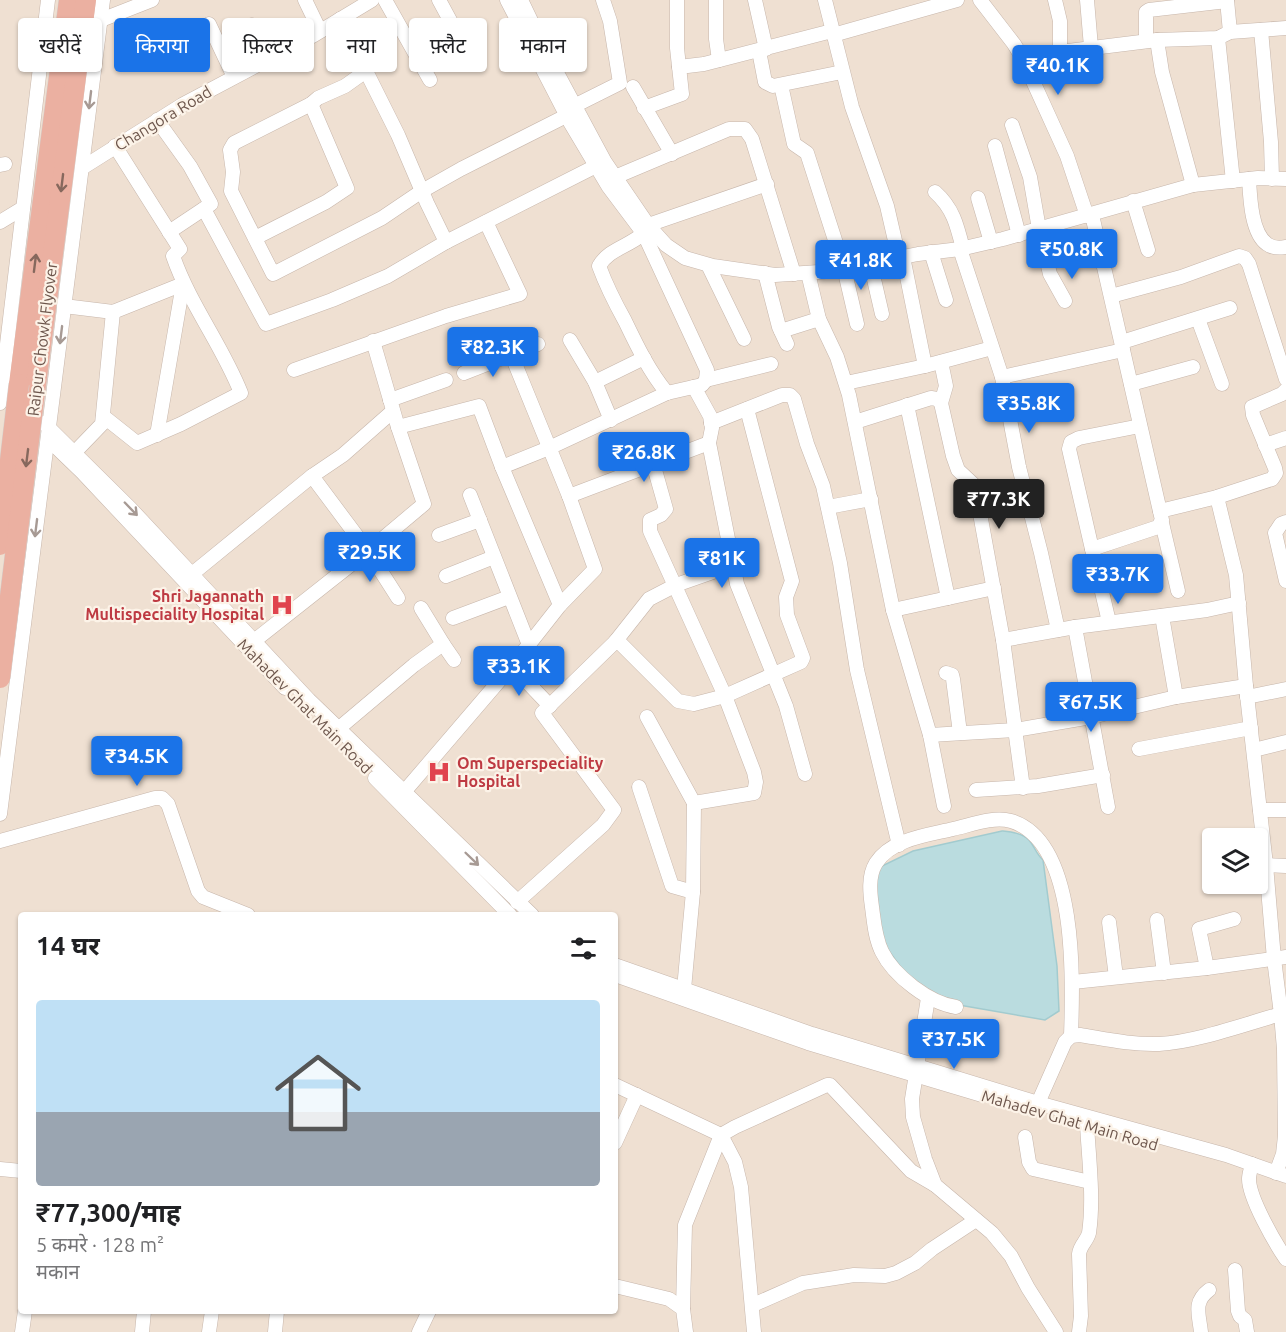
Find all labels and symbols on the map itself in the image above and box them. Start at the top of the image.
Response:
pin: ₹40.1K [1009,45,1107,96]
street label: Changora Road [111,82,215,154]
one-way arrow [85,89,96,109]
one-way arrow [56,173,67,192]
pin: ₹50.8K [1023,229,1121,280]
pin: ₹41.8K [812,240,910,291]
one-way arrow [29,254,40,274]
street label: Raipur Chowk Flyover [24,261,60,417]
one-way arrow [55,324,66,344]
pin: ₹82.3K [444,327,542,378]
pin: ₹35.8K [980,383,1078,434]
pin: ₹26.8K [595,432,693,483]
one-way arrow [21,448,32,468]
pin: ₹77.3K [950,479,1048,530]
one-way arrow [124,501,138,516]
one-way arrow [30,518,41,538]
pin: ₹29.5K [321,532,419,583]
pin: ₹81K [686,538,758,589]
pin: ₹33.7K [1069,554,1167,605]
place label: Shri Jagannath Multispeciality Hospital [85,587,264,623]
hospital icon: Shri Jagannath Multispeciality Hospital [269,592,295,618]
street label: Mahadev Ghat Main Road [234,635,376,777]
pin: ₹33.1K [470,646,568,697]
pin: ₹67.5K [1042,682,1140,733]
pin: ₹34.5K [88,736,186,787]
place label: Om Superspeciality Hospital [457,754,604,790]
hospital icon: Om Superspeciality Hospital [426,759,452,785]
one-way arrow [465,851,480,866]
pin: ₹37.5K [905,1019,1003,1070]
street label: Mahadev Ghat Main Road [980,1086,1160,1154]

